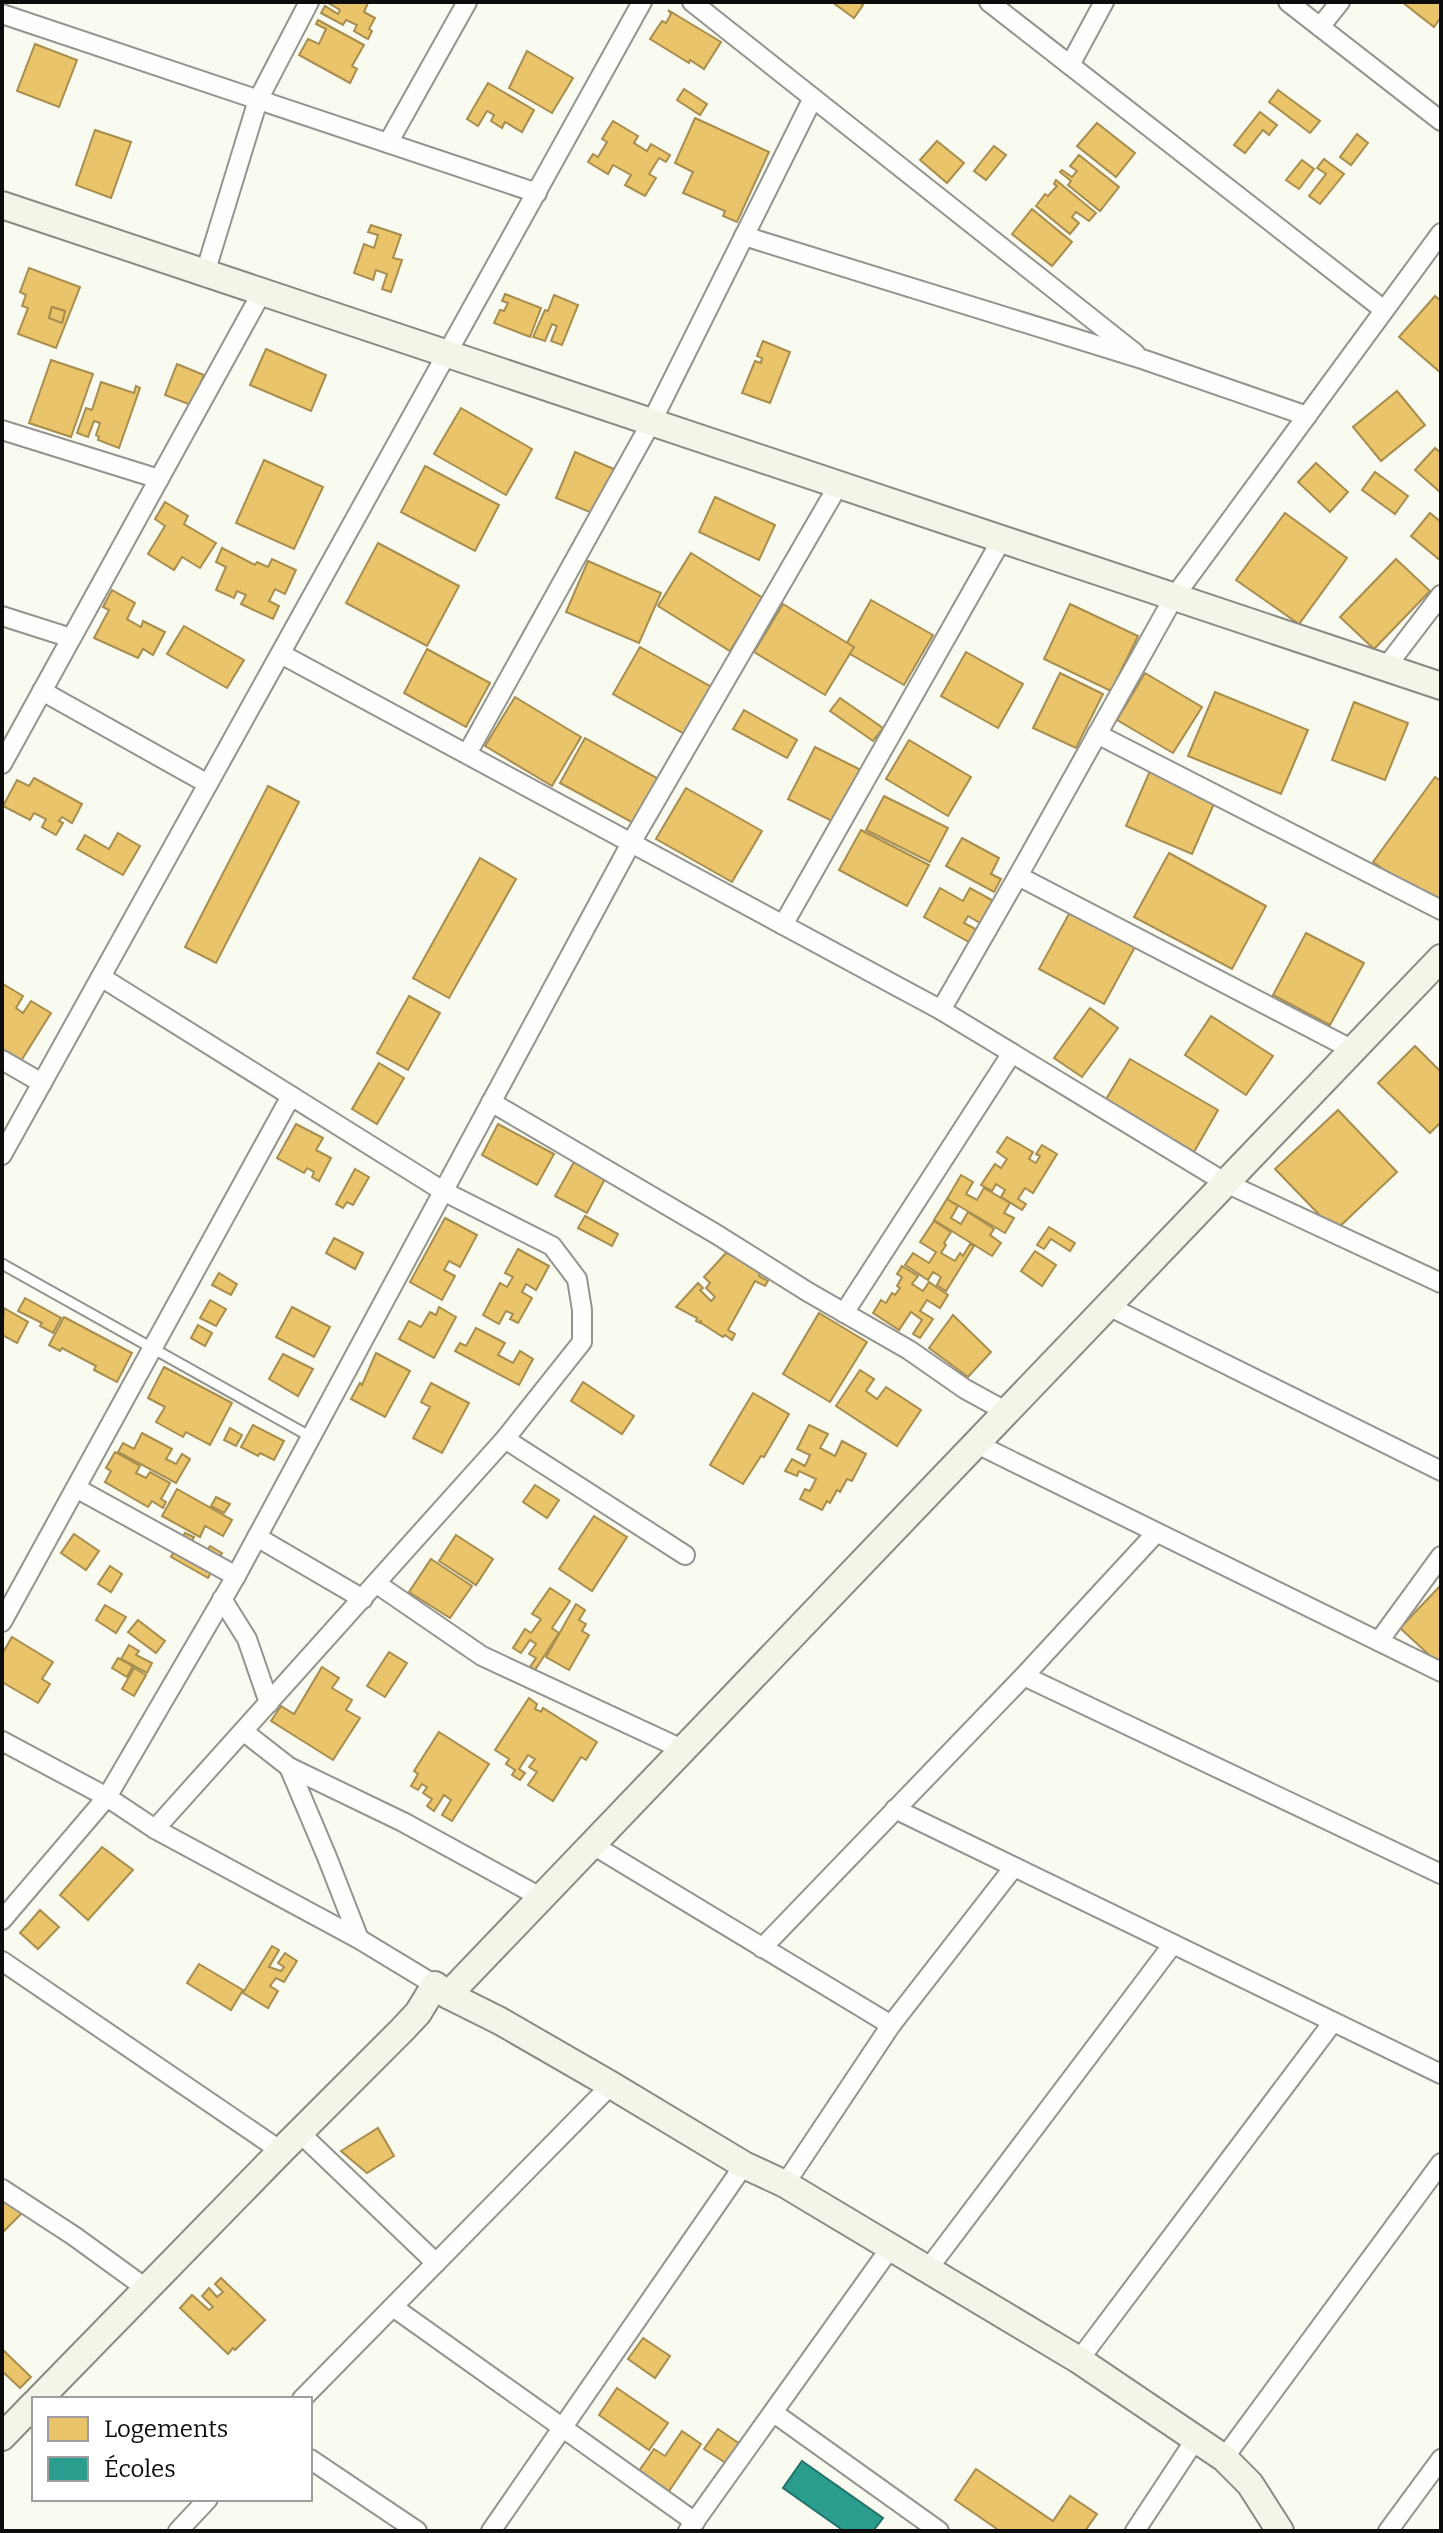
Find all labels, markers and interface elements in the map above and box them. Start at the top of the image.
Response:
legend [32,2397,312,2501]
text: Logements [104,2415,228,2443]
text: Écoles [104,2454,176,2483]

